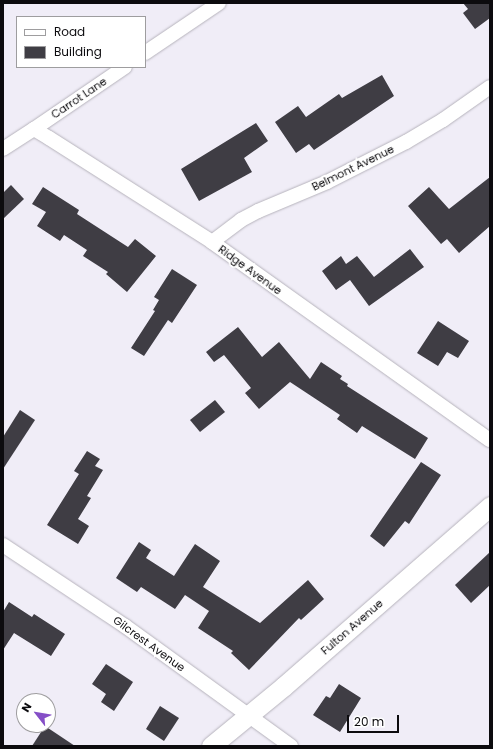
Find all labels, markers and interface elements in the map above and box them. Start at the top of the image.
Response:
legend [16,16,146,68]
text: Road [54,23,85,40]
text: Building [54,43,102,60]
street label: Carrot Lane [49,75,109,121]
street label: Belmont Avenue [310,142,396,194]
street label: Ridge Avenue [216,243,284,297]
street label: Fulton Avenue [318,597,386,657]
street label: Gilcrest Avenue [111,614,187,674]
north arrow [16,693,56,733]
text: N [18,700,36,715]
scale bar [349,707,401,733]
text: 20 m [354,713,384,730]

